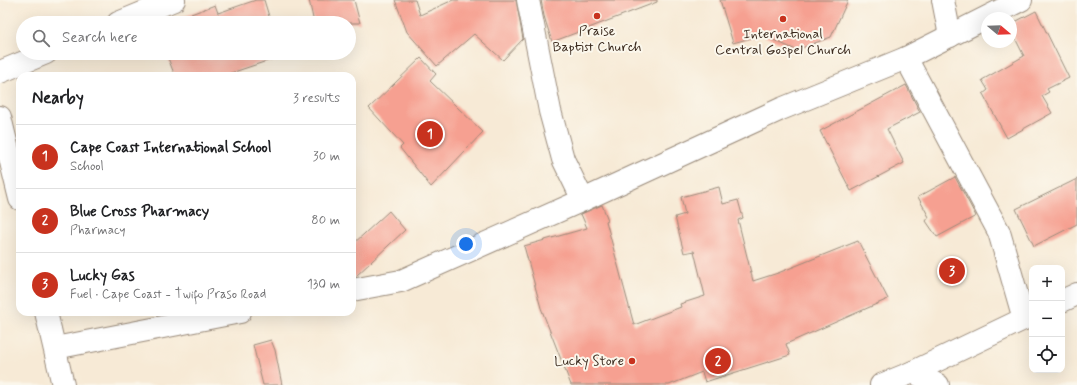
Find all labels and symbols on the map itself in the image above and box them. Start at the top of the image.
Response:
marker: Praise Baptist Church [592,11,602,21]
north arrow [981,12,1017,48]
marker: International Central Gospel Church [778,14,788,24]
place label: Praise Baptist Church [553,22,642,56]
place label: International Central Gospel Church [715,25,851,59]
pin: 1 [417,119,443,149]
your location [456,234,476,254]
pin: 3 [939,256,965,286]
pin: 2 [705,346,731,376]
place label: Lucky Store [554,352,624,370]
marker: Lucky Store [627,356,637,366]

